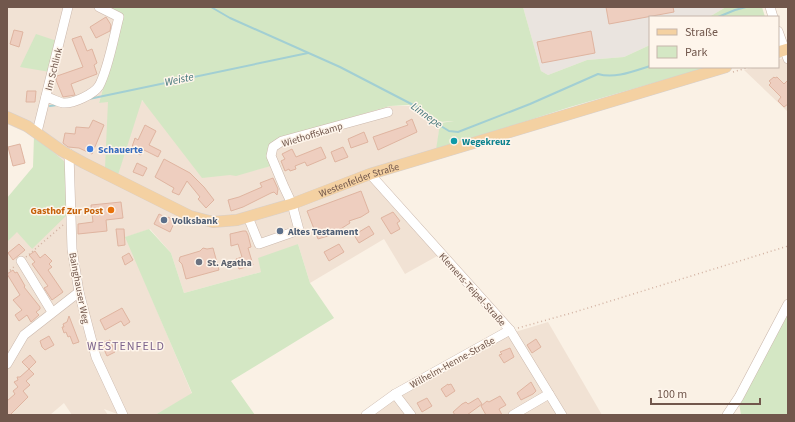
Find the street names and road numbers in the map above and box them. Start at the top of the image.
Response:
street label: Im Schlink [42,46,66,92]
street label: Wiethoffskamp [280,119,345,151]
street label: Westenfelder Straße [317,160,401,201]
street label: Klemens-Teipel-Straße [435,250,509,330]
street label: Bainghauser Weg [65,251,93,325]
street label: Wilhelm-Henne-Straße [407,334,498,392]

